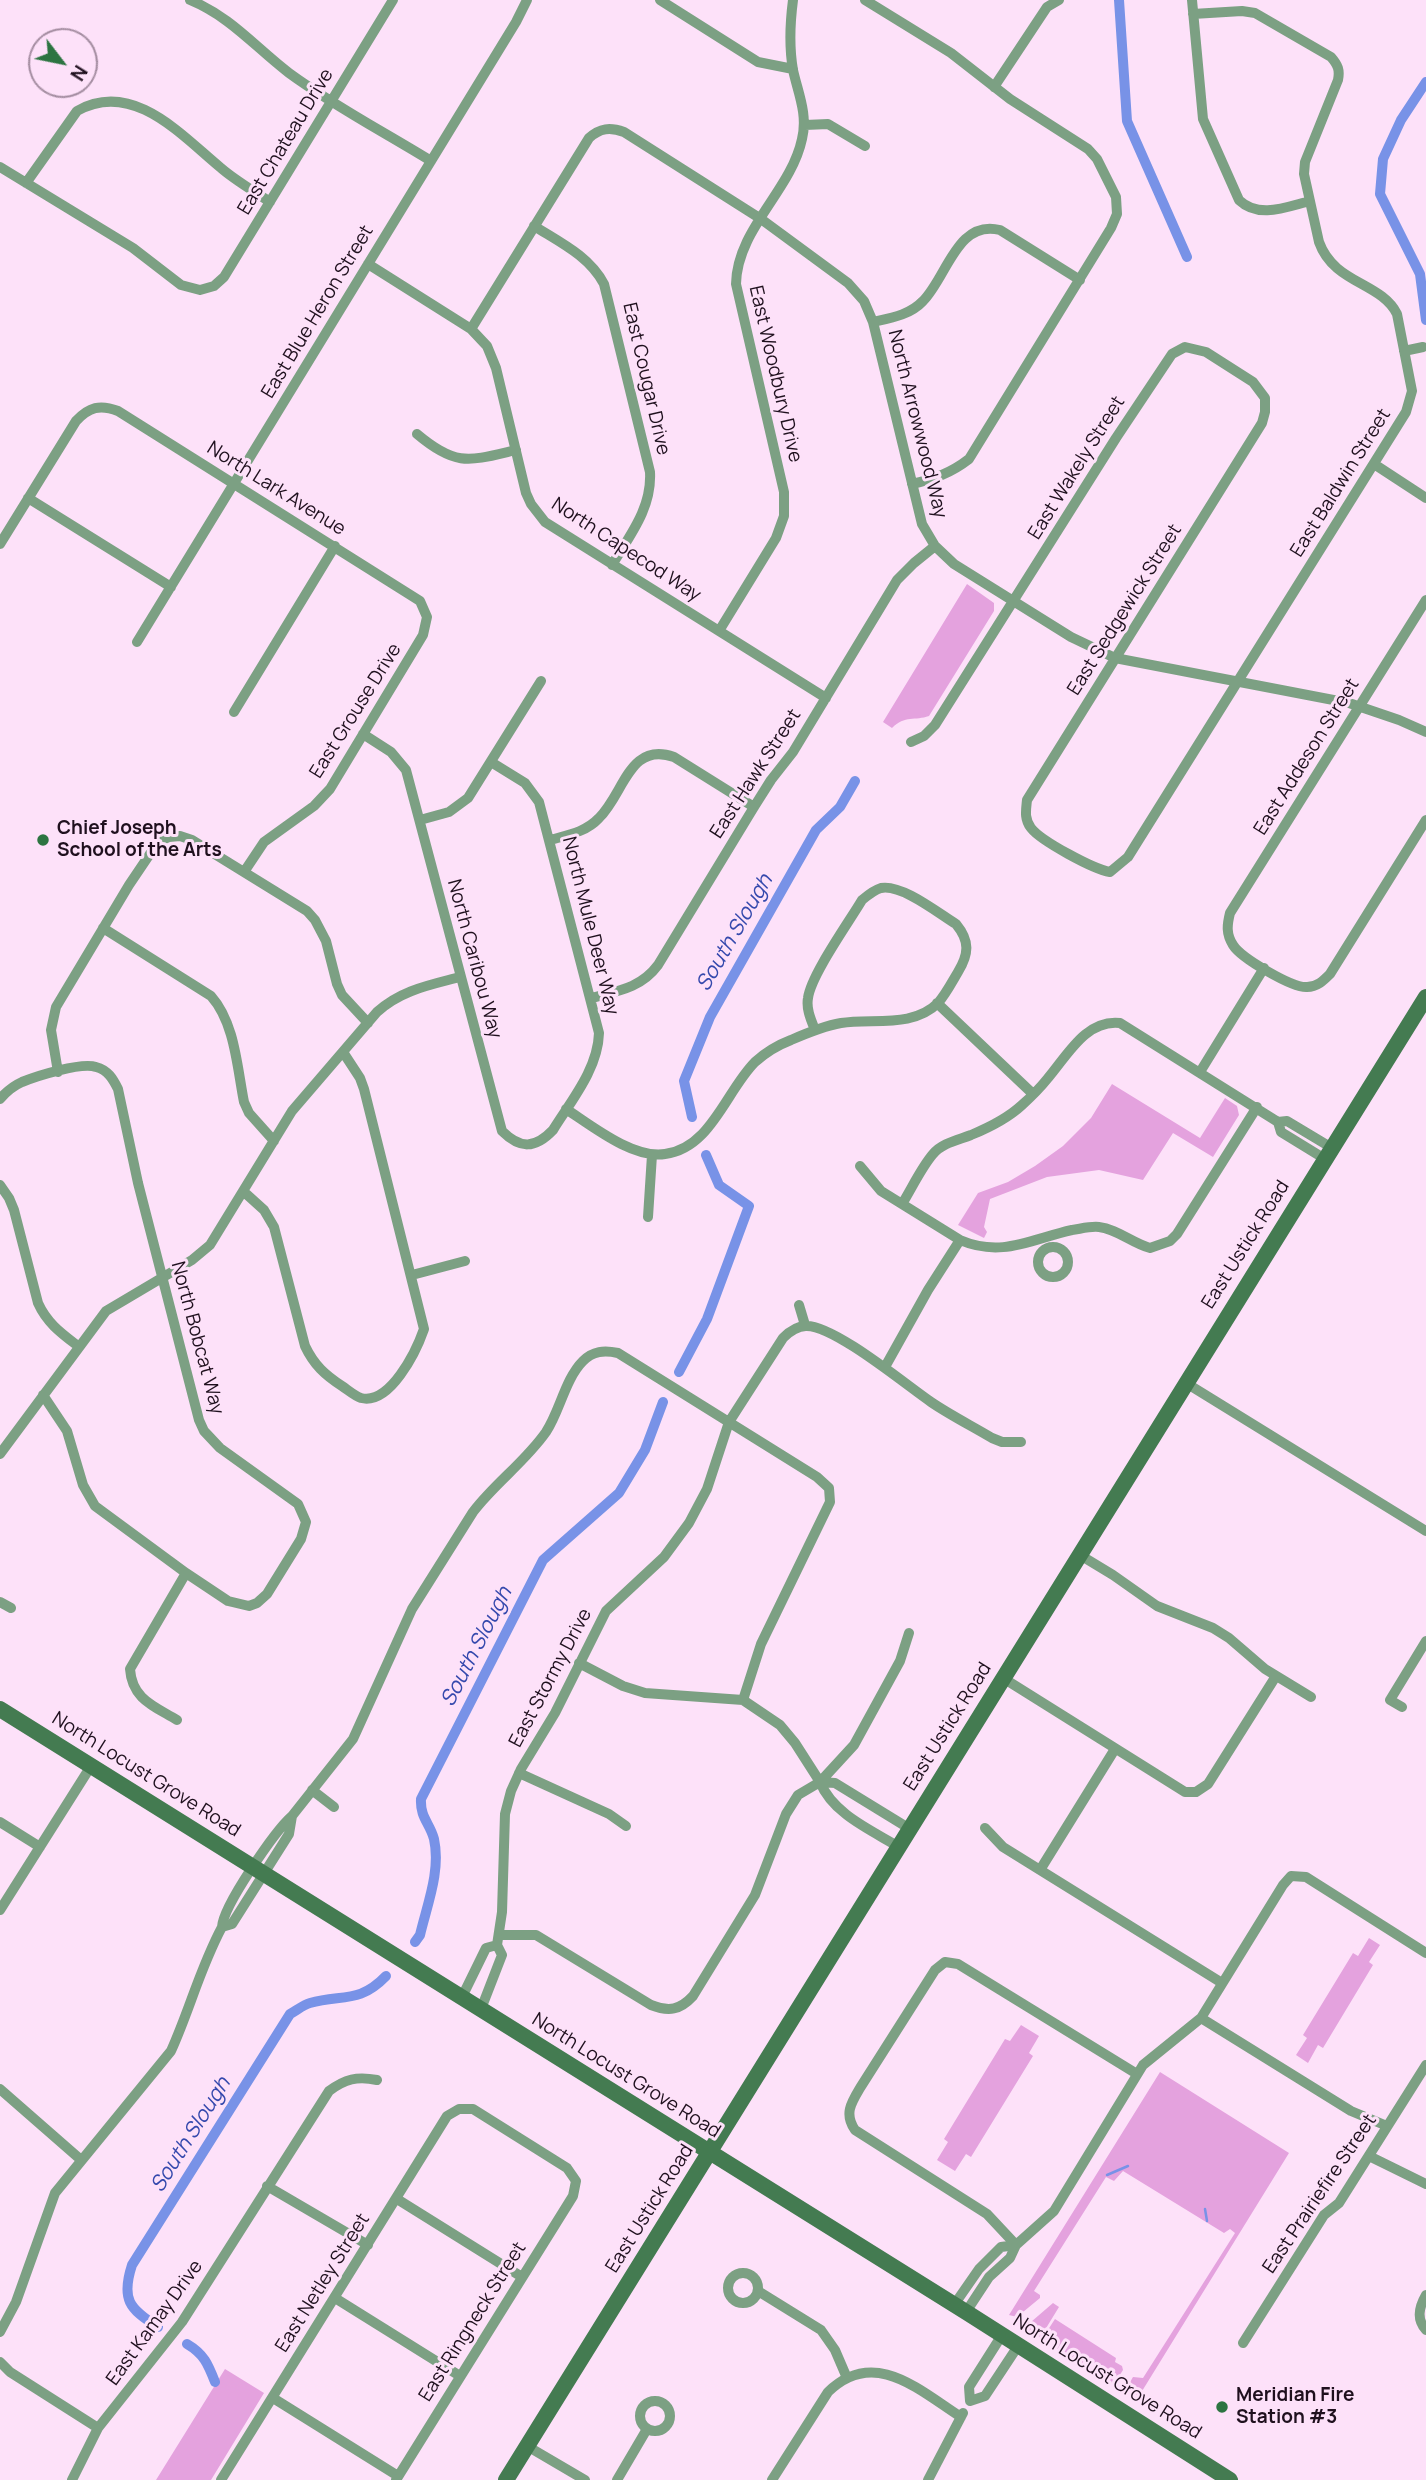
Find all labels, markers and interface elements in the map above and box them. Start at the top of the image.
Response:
north arrow [28,28,98,98]
text: N [64,60,94,86]
street label: East Chateau Drive [233,65,339,219]
street label: East Blue Heron Street [257,221,379,403]
street label: East Woodbury Drive [744,283,806,465]
street label: East Cougar Drive [617,301,675,457]
street label: North Arrowwood Way [883,327,951,521]
street label: East Wakely Street [1024,392,1130,544]
street label: East Baldwin Street [1286,405,1396,561]
street label: North Lark Avenue [202,437,350,541]
street label: North Capecod Way [547,493,705,607]
street label: East Sedgewick Street [1063,520,1187,700]
street label: East Grouse Drive [305,639,407,783]
street label: East Addeson Street [1249,674,1365,840]
street label: East Hawk Street [706,705,806,843]
place label: Chief Joseph School of the Arts [57,818,222,862]
marker: Chief Joseph School of the Arts [35,832,51,848]
street label: North Mule Deer Way [557,834,623,1018]
water label: South Slough [691,870,779,996]
street label: North Caribou Way [442,877,506,1041]
street label: East Ustick Road [1197,1177,1295,1313]
street label: North Bobcat Way [166,1259,228,1417]
water label: South Slough [436,1583,518,1711]
street label: East Stormy Drive [505,1605,597,1751]
street label: East Ustick Road [899,1659,997,1795]
street label: North Locust Grove Road [48,1708,244,1842]
street label: North Locust Grove Road [528,2009,724,2143]
water label: South Slough [146,2073,236,2197]
street label: East Prairiefire Street [1258,2110,1382,2278]
street label: East Ustick Road [601,2141,699,2277]
street label: East Netley Street [271,2209,375,2357]
street label: East Ringneck Street [415,2238,531,2406]
street label: East Kamay Drive [102,2256,208,2390]
street label: North Locust Grove Road [1009,2310,1205,2444]
place label: Meridian Fire Station #3 [1236,2385,1354,2429]
marker: Meridian Fire Station #3 [1214,2399,1230,2415]

